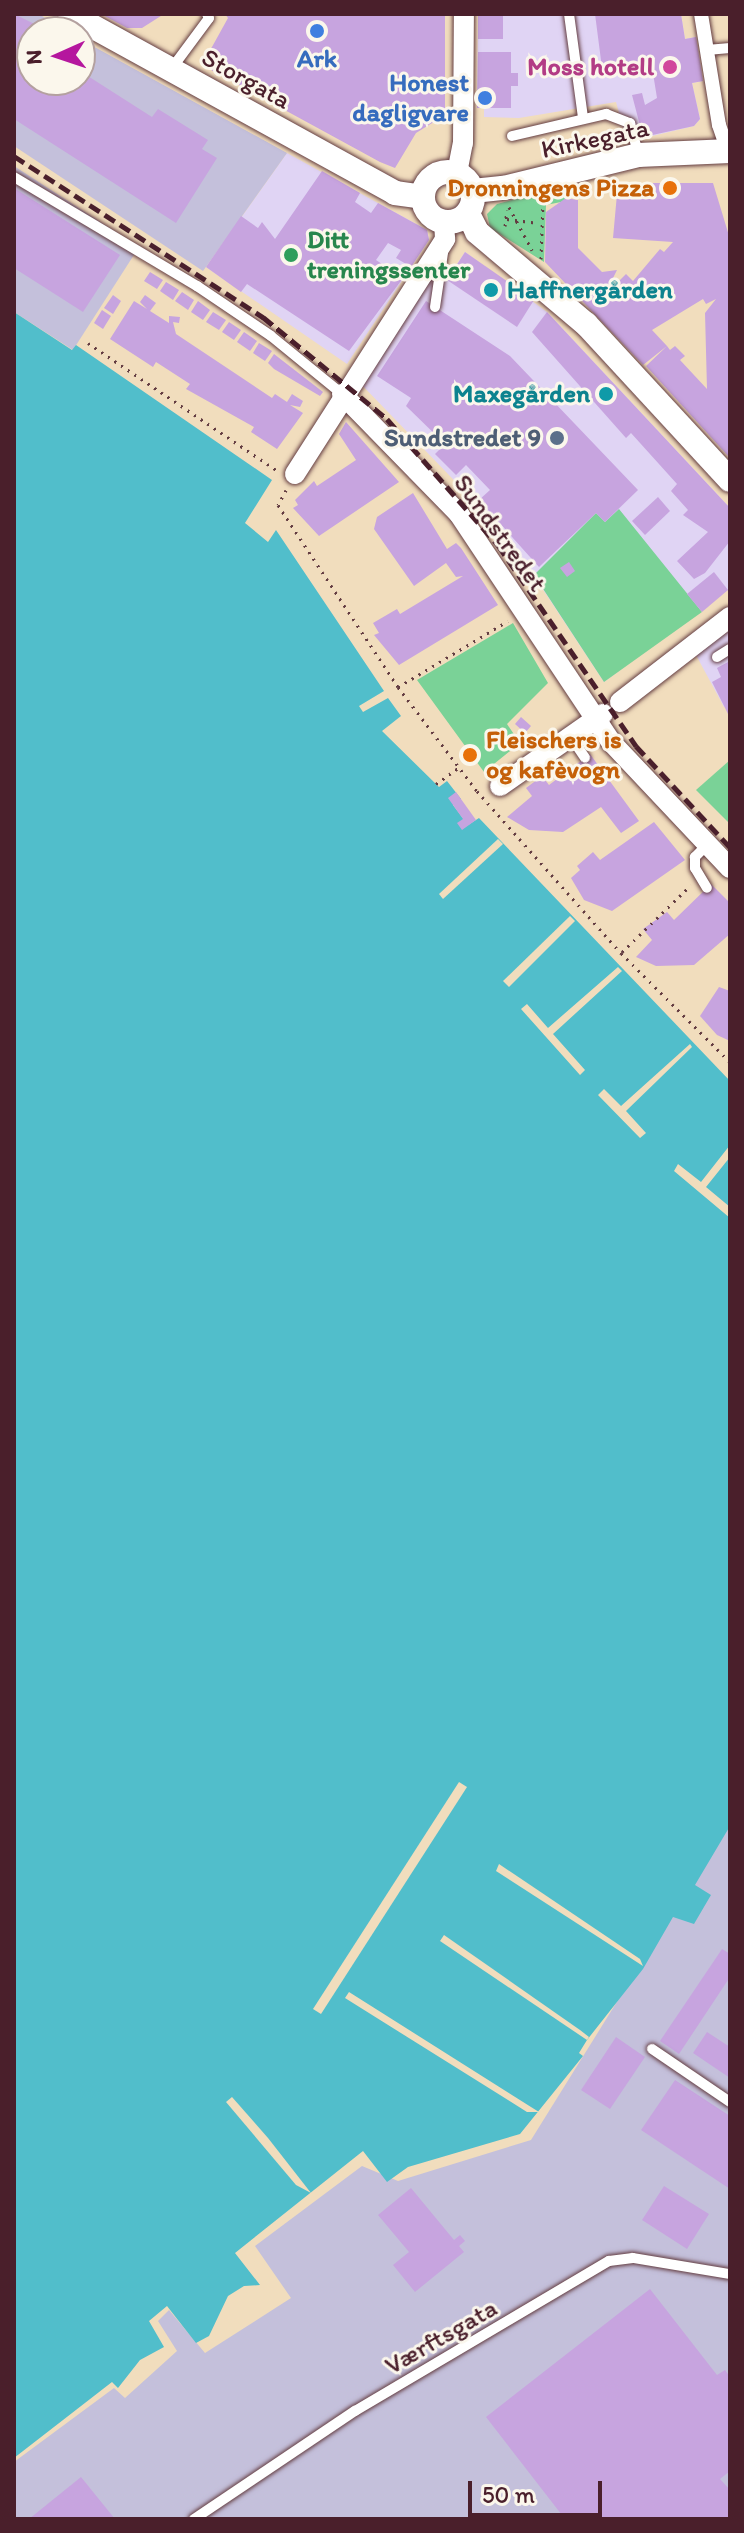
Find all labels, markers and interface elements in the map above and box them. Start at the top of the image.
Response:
north arrow [16,16,96,96]
marker: Ark [308,22,326,40]
street label: Storgata [196,42,296,116]
place label: Ark [297,43,337,75]
text: N [20,49,47,65]
place label: Moss hotell [527,51,654,83]
marker: Moss hotell [661,58,679,76]
place label: Honest dagligvare [352,67,469,128]
marker: Honest dagligvare [476,89,494,107]
street label: Kirkegata [538,112,652,166]
place label: Dronningens Pizza [447,172,654,204]
marker: Dronningens Pizza [661,179,679,197]
place label: Ditt treningssenter [307,224,470,286]
marker: Ditt treningssenter [282,246,300,264]
place label: Haffnergården [507,274,673,306]
marker: Haffnergården [482,281,500,299]
place label: Maxegården [453,378,590,410]
marker: Maxegården [597,385,615,403]
place label: Sundstredet 9 [384,422,541,454]
marker: Sundstredet 9 [548,429,566,447]
street label: Sundstredet [447,468,553,598]
place label: Fleischers is og kafèvogn [486,724,622,786]
marker: Fleischers is og kafèvogn [461,746,479,764]
street label: Værftsgata [379,2292,503,2382]
scale bar [472,2465,606,2515]
text: 50 m [482,2480,535,2509]

